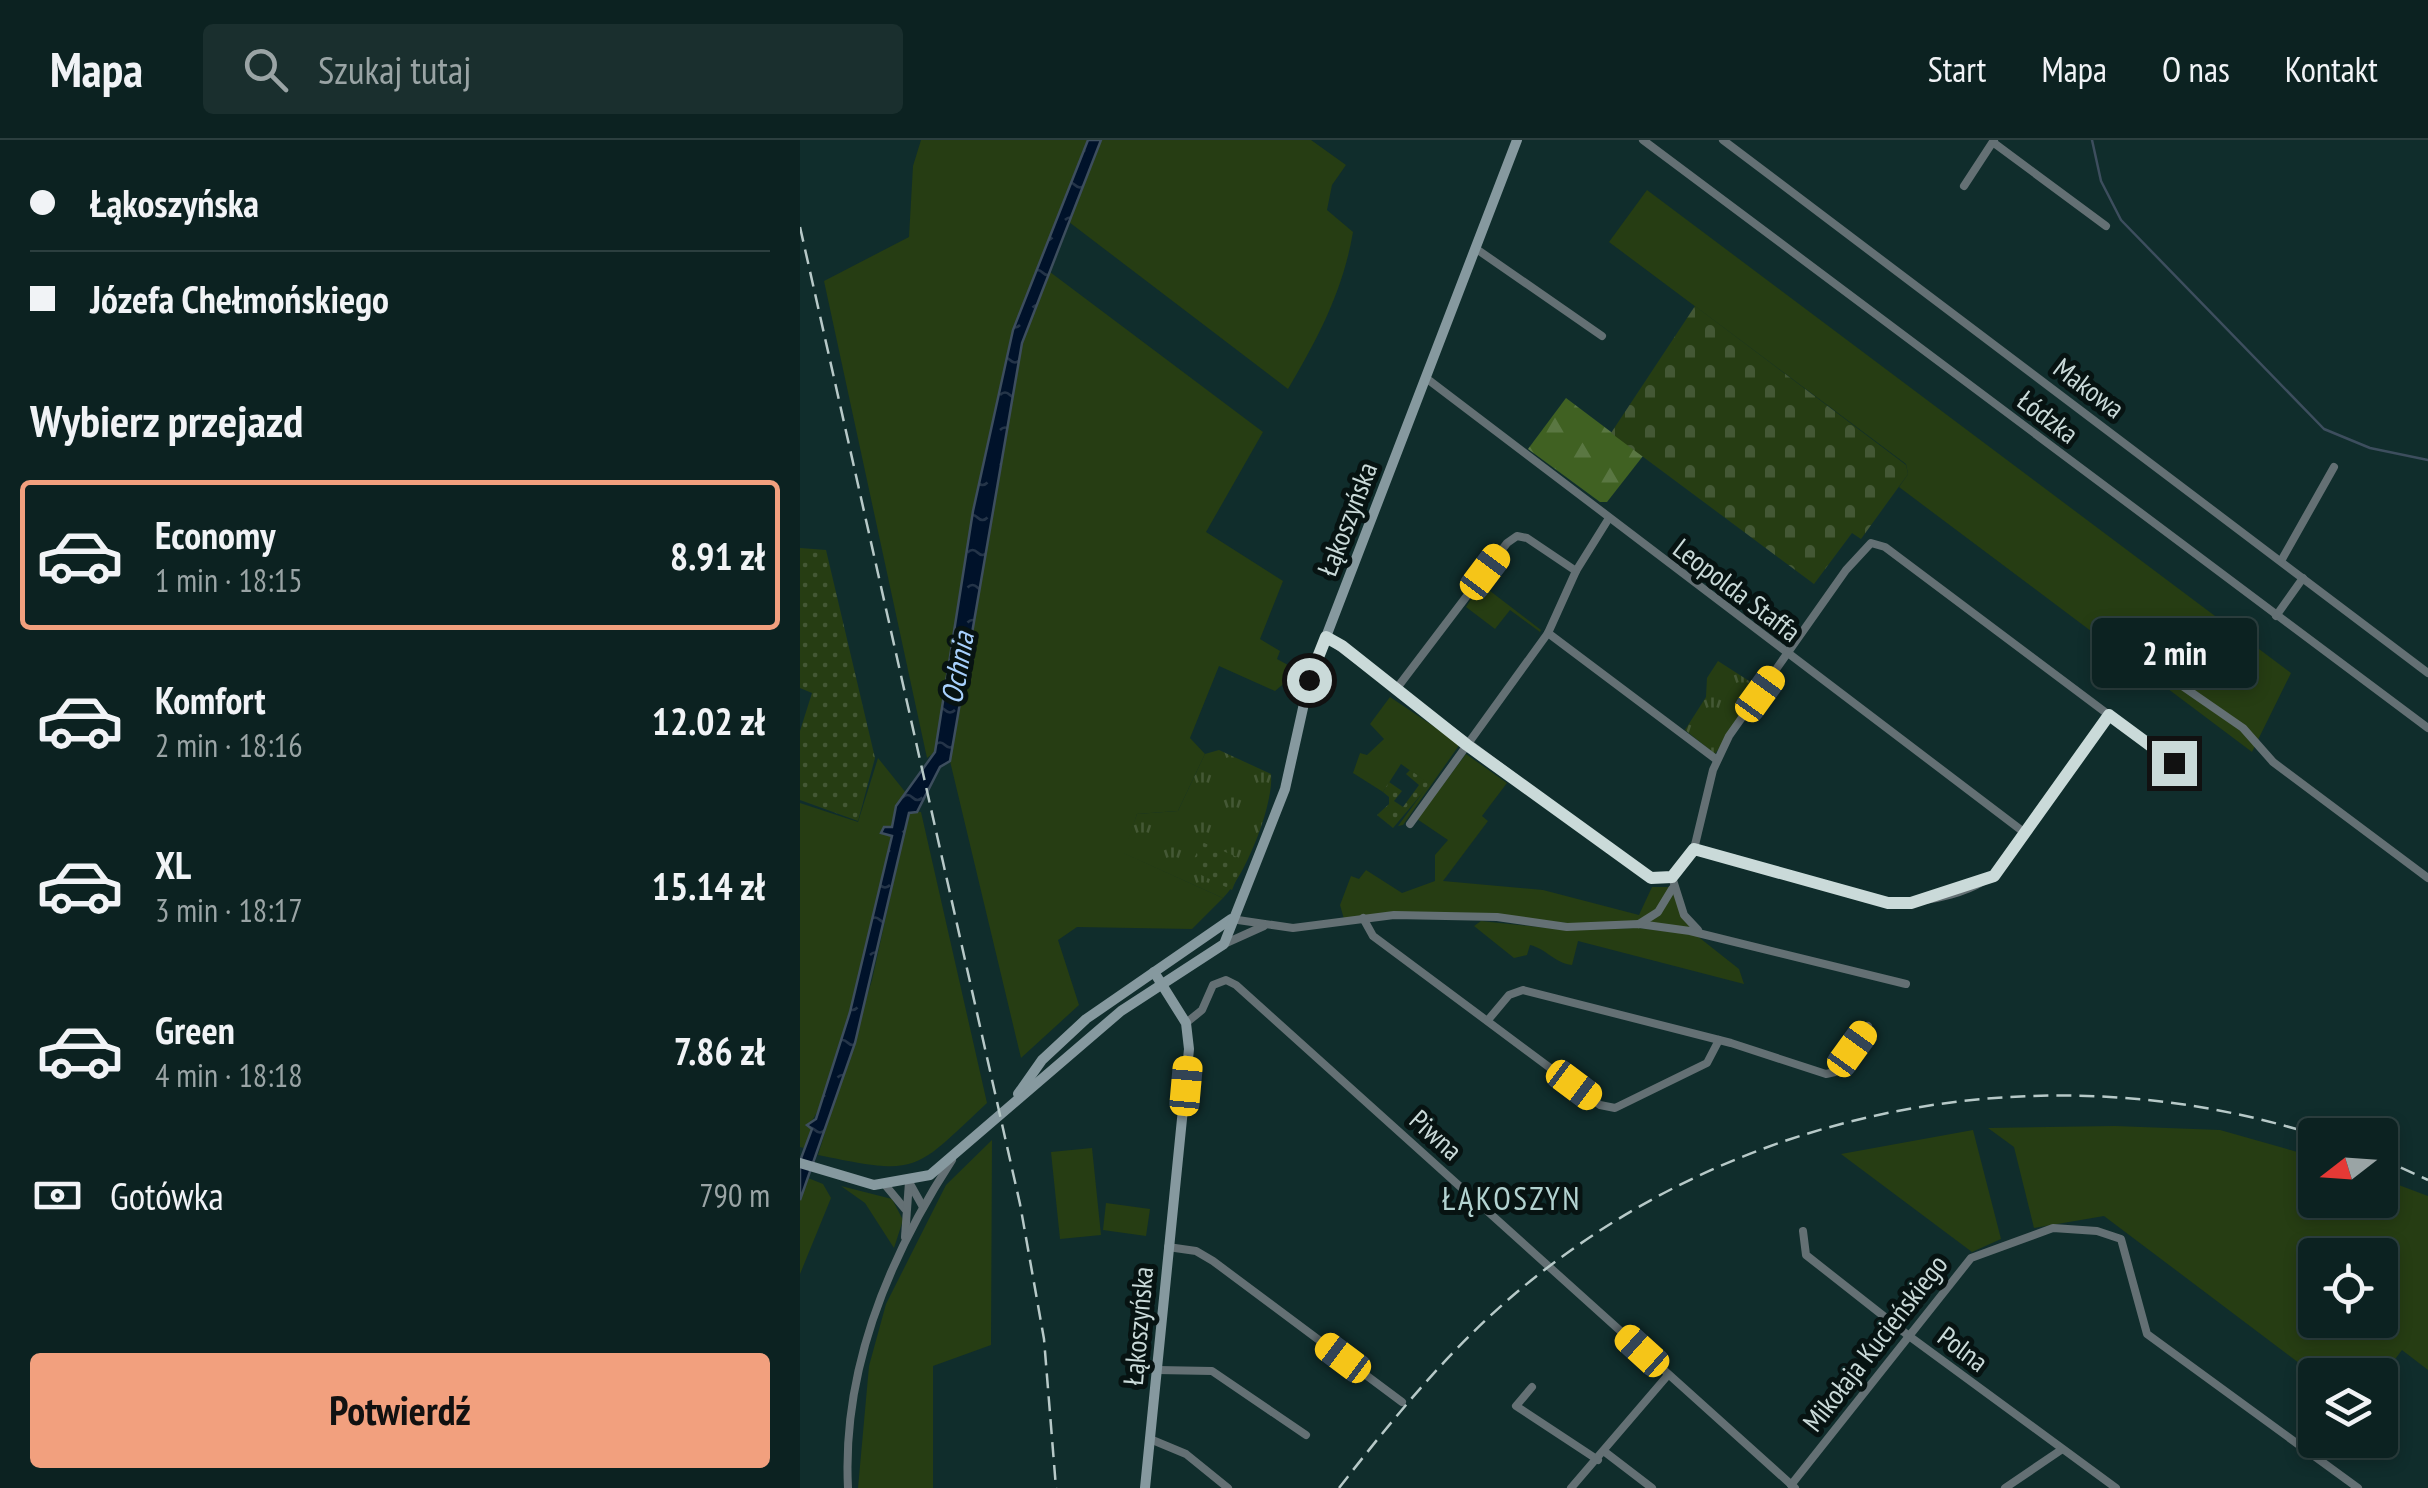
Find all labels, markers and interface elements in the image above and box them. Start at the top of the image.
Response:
search box [203,24,903,114]
text: Mapa [50,38,143,100]
icon: search [238,42,293,97]
text: Szukaj tutaj [318,45,471,94]
text: Start [1928,46,1986,92]
text: Mapa [2041,46,2107,92]
text: O nas [2162,46,2230,92]
text: Kontakt [2285,46,2378,92]
text: Łąkoszyńska [90,178,259,227]
text: Józefa Chełmońskiego [90,274,389,323]
street label: Makowa [2047,349,2132,426]
street label: Łódzka [2010,382,2086,451]
text: Wybierz przejazd [30,391,303,449]
street label: Łąkoszyńska [1308,457,1385,581]
icon: car [35,510,125,600]
text: Economy [155,510,275,559]
street label: Leopolda Staffa [1666,530,1808,650]
text: 8.91 zł [670,531,765,580]
car [1455,539,1515,605]
text: 1 min · 18:15 [155,559,303,601]
callout: 2 min [2092,618,2256,688]
water label: Ochnia [931,627,982,707]
text: 2 min [2142,632,2207,674]
route start [1287,658,1332,703]
car [1730,661,1790,727]
icon: car [35,675,125,765]
text: Komfort [155,675,266,724]
text: 12.02 zł [652,696,765,745]
text: 2 min · 18:16 [155,724,303,766]
route end [2152,741,2197,786]
icon: car [35,840,125,930]
text: XL [155,840,191,889]
text: 15.14 zł [652,861,765,910]
text: 3 min · 18:17 [155,889,303,931]
icon: car [35,1005,125,1095]
text: Green [155,1005,235,1054]
car [1822,1016,1882,1082]
text: 7.86 zł [674,1026,765,1075]
text: 4 min · 18:18 [155,1054,303,1096]
car [1168,1055,1204,1117]
car [1541,1055,1607,1115]
street label: Piwna [1402,1101,1471,1168]
north arrow [2298,1118,2398,1218]
map controls [2298,1118,2398,1458]
icon: cash [30,1168,85,1223]
text: Gotówka [110,1171,224,1220]
text: 790 m [699,1174,770,1216]
district label: ŁĄKOSZYN [1442,1177,1582,1219]
button: locate [2298,1238,2398,1338]
street label: Mikołaja Kucieńskiego [1794,1247,1955,1439]
street label: Łąkoszyńska [1114,1265,1161,1387]
street label: Polna [1931,1318,1996,1380]
car [1610,1320,1674,1382]
car [1310,1328,1376,1388]
button: Potwierdź [30,1353,770,1468]
button: layers [2298,1358,2398,1458]

